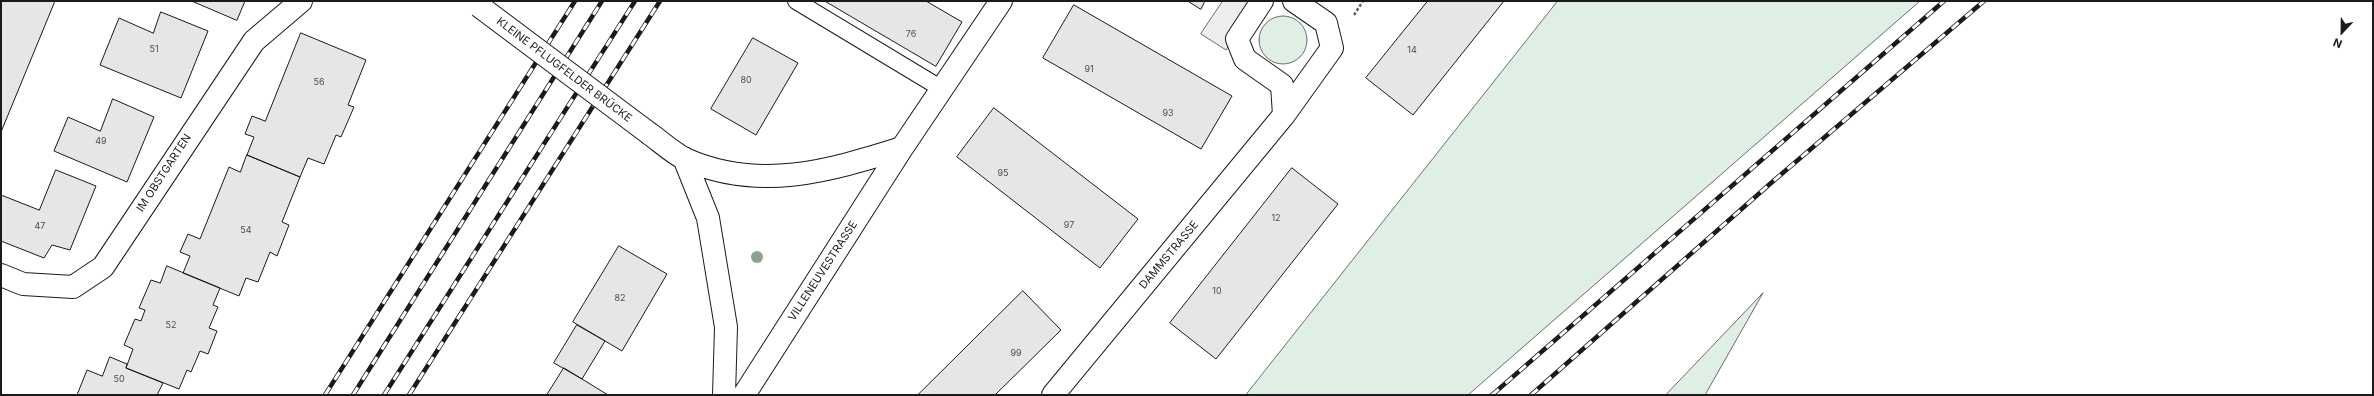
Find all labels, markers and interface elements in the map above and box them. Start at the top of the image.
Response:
north arrow [2322,12,2362,52]
street label: KLEINE PFLUGFELDER BRÜCKE [494,15,634,125]
house number: 76 [906,29,916,39]
text: N [2331,35,2344,51]
house number: 51 [149,44,159,54]
house number: 14 [1407,45,1417,55]
house number: 91 [1084,64,1094,74]
house number: 80 [740,75,752,85]
house number: 56 [313,77,325,87]
house number: 93 [1162,108,1174,118]
street label: IM OBSTGARTEN [134,132,194,214]
house number: 49 [95,136,107,146]
house number: 95 [997,168,1009,178]
house number: 12 [1271,213,1281,223]
street label: DAMMSTRASSE [1137,218,1201,292]
street label: VILLENEUVESTRASSE [786,219,860,323]
house number: 97 [1064,220,1074,230]
house number: 47 [35,221,45,231]
house number: 54 [240,225,252,235]
house number: 10 [1212,286,1222,296]
house number: 82 [614,293,626,303]
house number: 52 [166,320,176,330]
house number: 99 [1010,348,1022,358]
house number: 50 [113,374,125,384]

